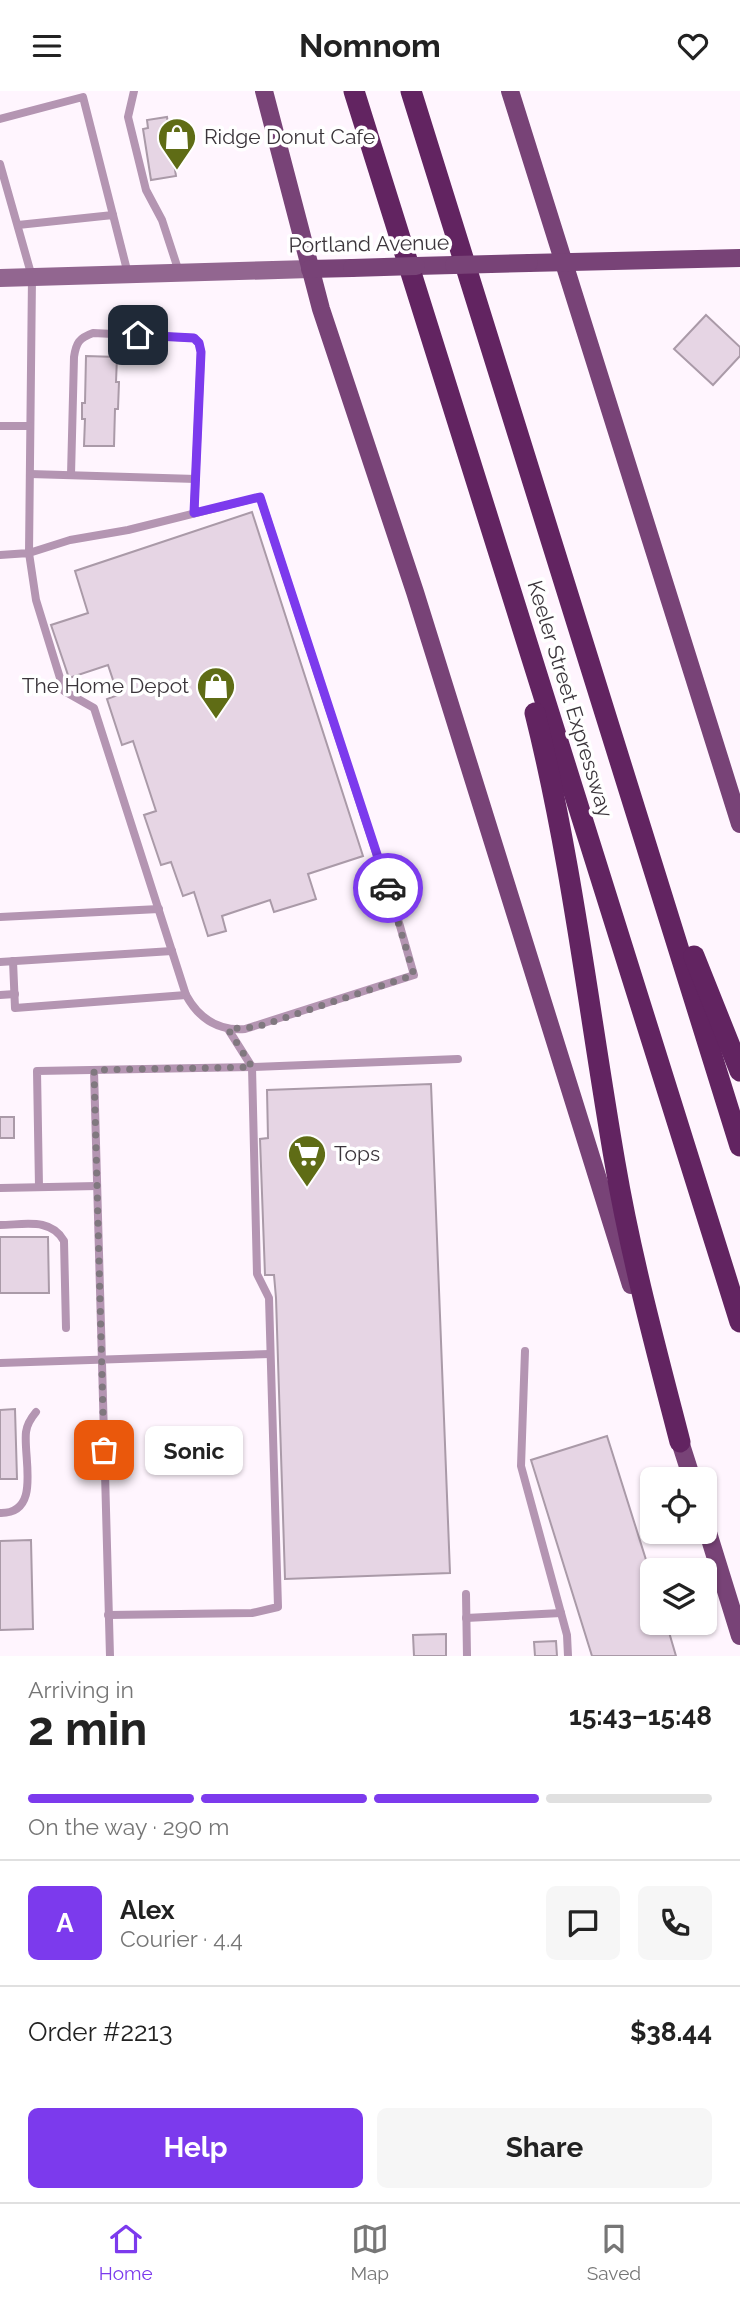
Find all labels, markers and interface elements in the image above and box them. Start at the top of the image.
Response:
icon: menu [28,27,66,65]
text: Nomnom [299,27,441,64]
icon: heart [674,27,712,65]
shop icon: Ridge Donut Cafe [156,116,198,171]
place label: Ridge Donut Cafe [204,124,375,149]
street label: Portland Avenue [288,230,450,257]
pin [108,305,168,365]
icon: home [119,316,157,354]
street label: Keeler Street Expressway [523,577,618,820]
shop icon: The Home Depot [195,665,237,720]
place label: The Home Depot [22,673,189,698]
courier [353,853,423,923]
icon: car [369,869,407,907]
supermarket icon: Tops [286,1133,328,1188]
place label: Tops [334,1141,380,1166]
pin [74,1420,134,1480]
callout: Sonic [146,1425,244,1475]
icon: bag [85,1431,123,1469]
text: Sonic [164,1437,224,1464]
map controls [640,1467,717,1635]
button: locate [640,1467,717,1544]
button: layers [640,1558,717,1635]
text: Arriving in [28,1676,134,1703]
text: 15:43–15:48 [569,1701,712,1731]
text: 2 min [28,1702,147,1756]
text: On the way · 290 m [28,1813,229,1840]
button: chat [546,1886,620,1960]
button: phone [638,1886,712,1960]
text: Alex [120,1895,175,1925]
text: A [56,1908,74,1938]
text: Courier · 4.4 [120,1925,243,1952]
text: Order #2213 [28,2017,173,2047]
text: $38.44 [630,2017,712,2047]
button: Help [28,2108,363,2188]
button: Share [377,2108,712,2188]
tab: Home [99,2220,153,2284]
tab: Map [350,2220,389,2284]
tab: Saved [587,2220,641,2284]

